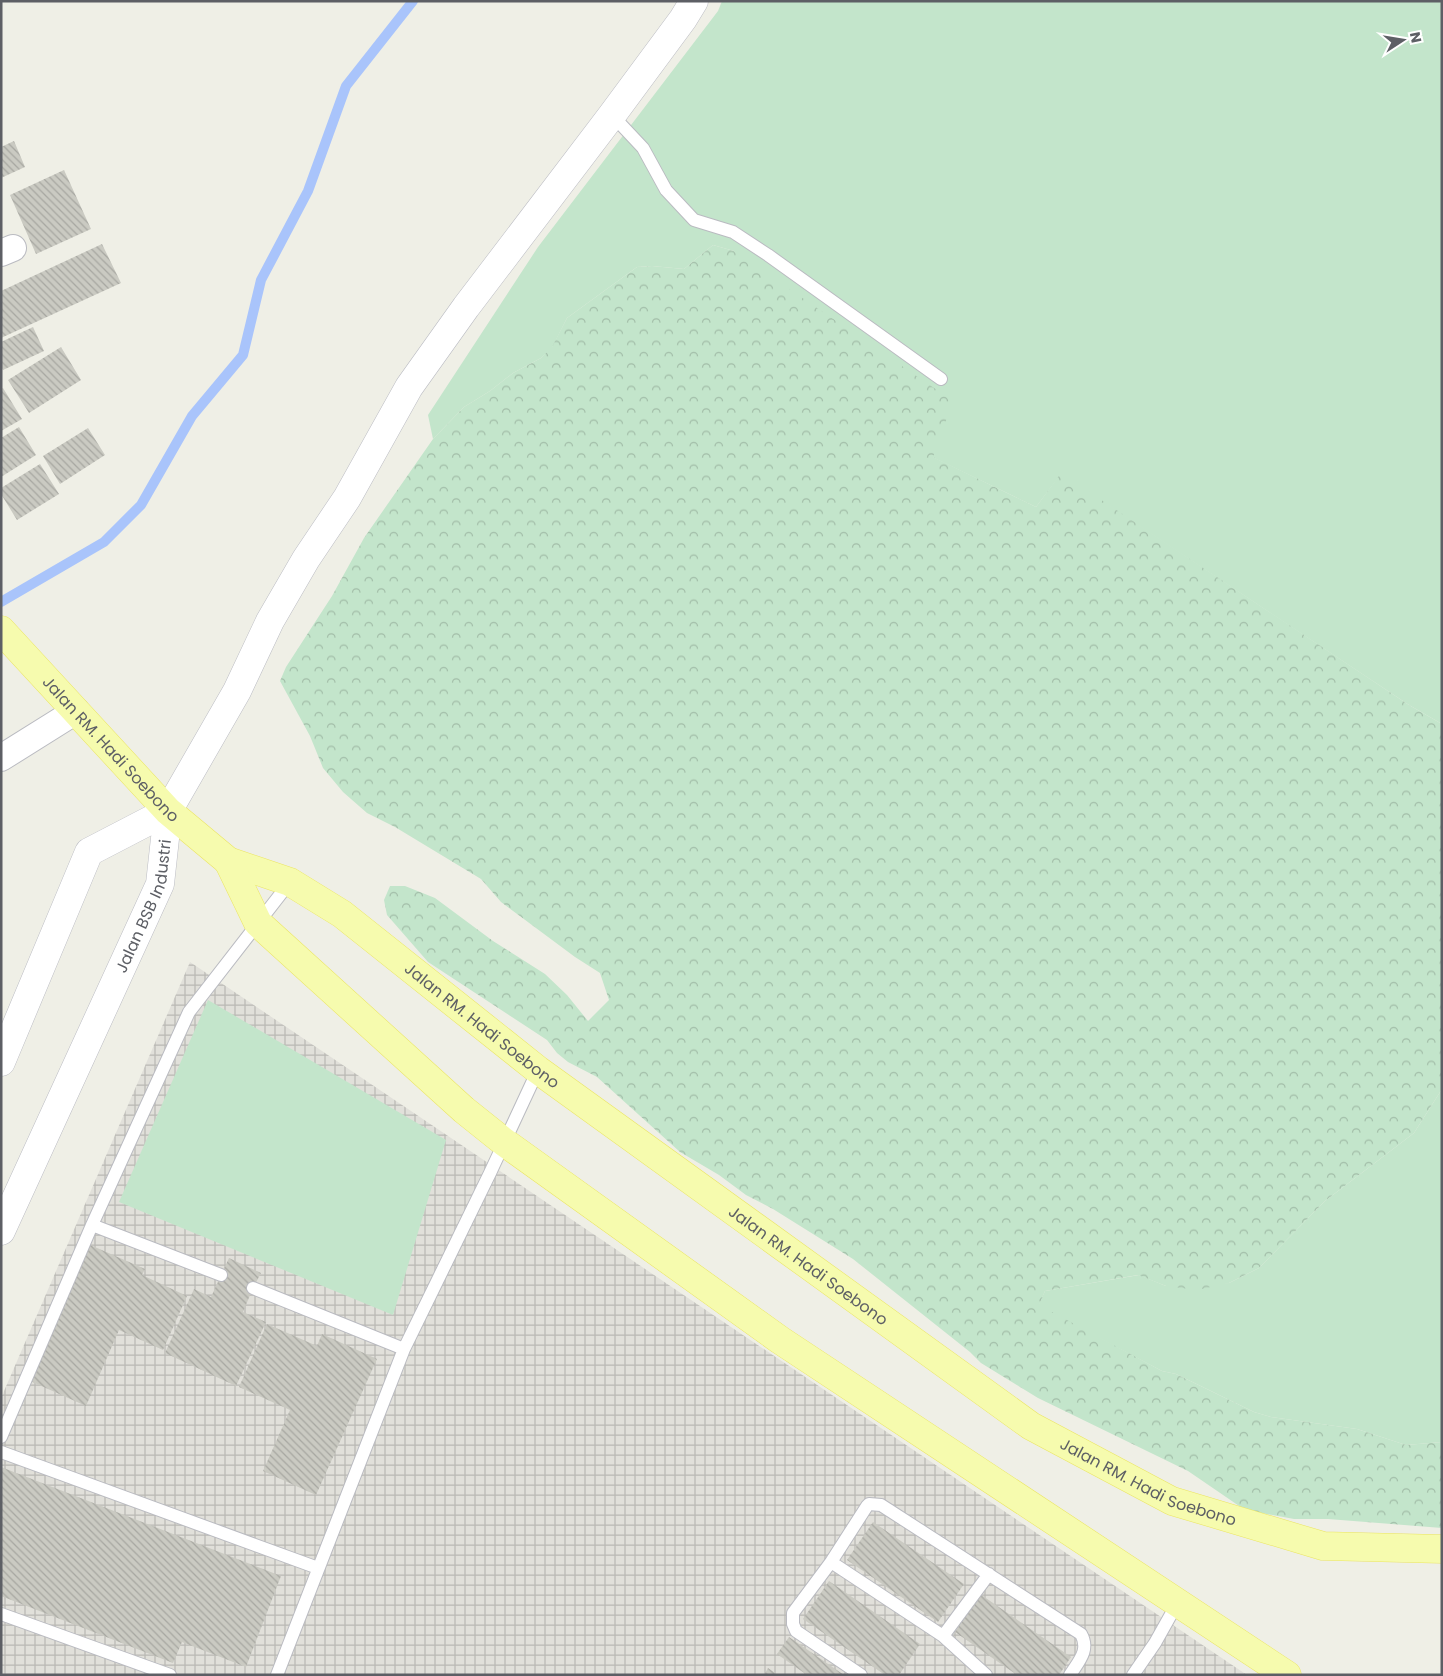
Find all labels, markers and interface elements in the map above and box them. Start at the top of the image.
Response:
north arrow [1378,15,1428,65]
text: N [1405,30,1427,45]
street label: Jalan RM. Hadi Soebono [37,671,184,828]
street label: Jalan BSB Industri [110,838,177,977]
street label: Jalan RM. Hadi Soebono [400,957,564,1094]
street label: Jalan RM. Hadi Soebono [724,1200,893,1331]
street label: Jalan RM. Hadi Soebono [1056,1433,1239,1532]

